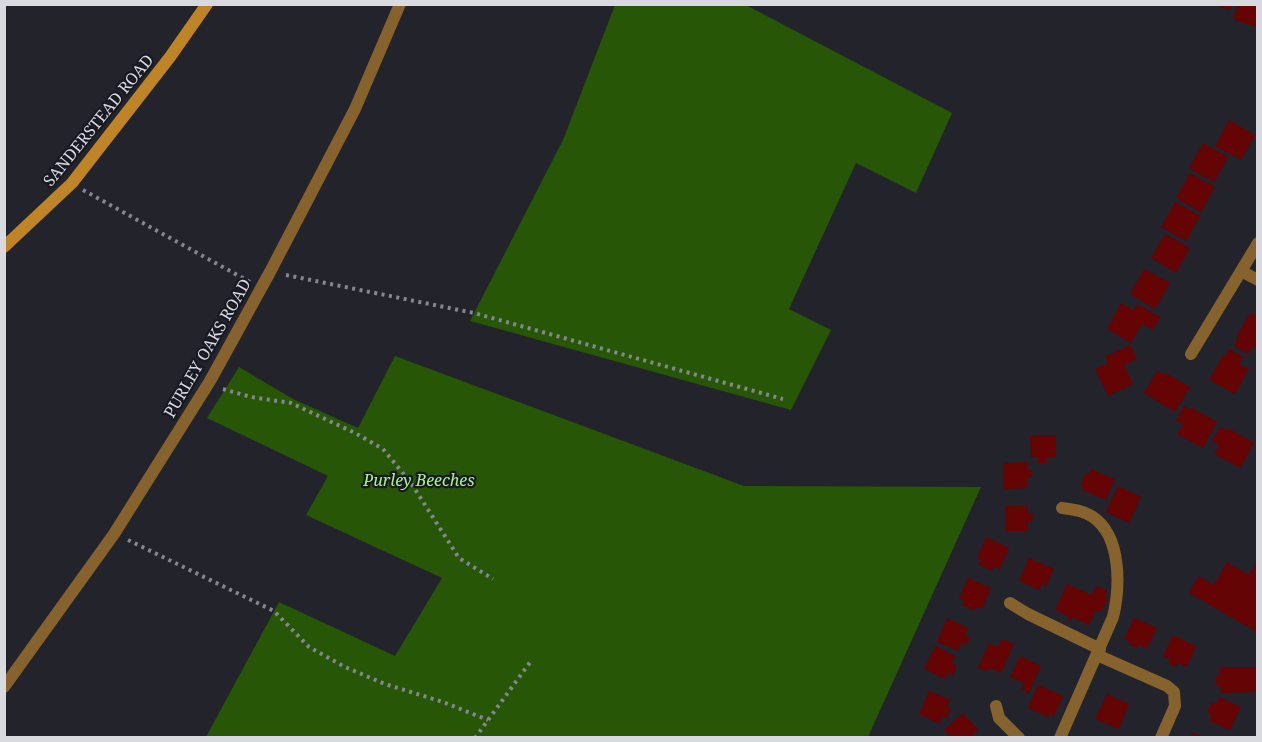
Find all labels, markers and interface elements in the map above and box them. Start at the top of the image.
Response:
street label: SANDERSTEAD ROAD [38,49,158,191]
street label: PURLEY OAKS ROAD [158,275,256,421]
park label: Purley Beeches [362,469,475,491]

